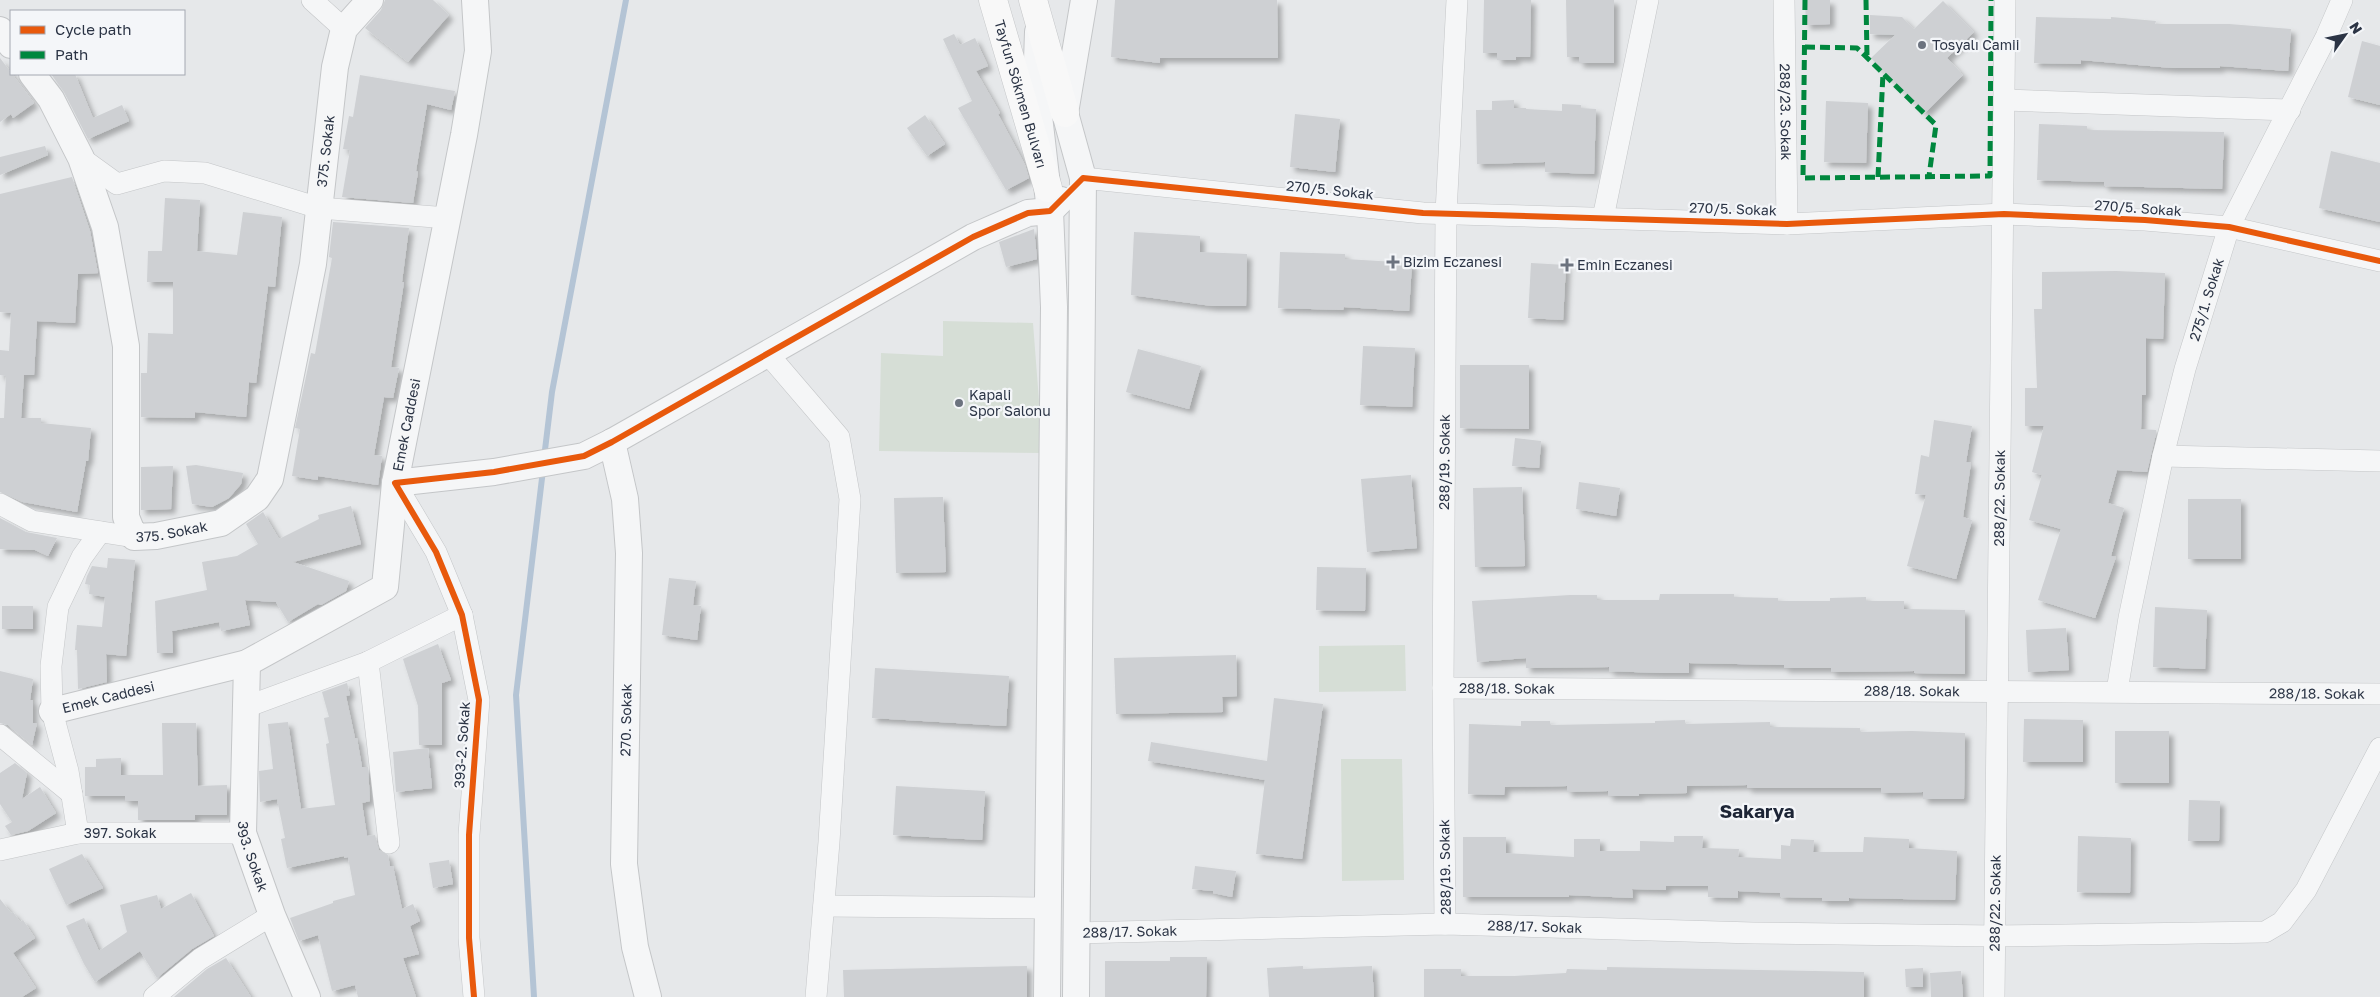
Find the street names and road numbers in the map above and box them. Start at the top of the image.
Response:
street label: Tayfun Sökmen Bulvarı [991,18,1051,170]
street label: 288/23. Sokak [1777,63,1795,161]
street label: 375. Sokak [313,114,338,188]
street label: 270/5. Sokak [1286,176,1375,203]
street label: 270/5. Sokak [2094,196,2182,219]
street label: 270/5. Sokak [1689,198,1777,219]
street label: 275/1. Sokak [2185,256,2227,343]
street label: Emek Caddesi [388,377,424,473]
street label: 288/19. Sokak [1435,414,1453,510]
street label: 288/22. Sokak [1990,449,2008,547]
street label: 375. Sokak [135,517,209,545]
street label: Emek Caddesi [60,677,156,716]
street label: 288/18. Sokak [1459,679,1555,697]
street label: 288/18. Sokak [1864,682,1960,699]
street label: 270. Sokak [616,683,635,757]
street label: 288/18. Sokak [2269,684,2365,702]
street label: 393-2. Sokak [450,701,473,789]
street label: 288/19. Sokak [1435,819,1454,915]
street label: 393. Sokak [234,821,272,894]
street label: 397. Sokak [84,824,157,841]
street label: 288/22. Sokak [1986,854,2004,952]
street label: 288/17. Sokak [1487,916,1583,936]
street label: 288/17. Sokak [1082,922,1178,941]

